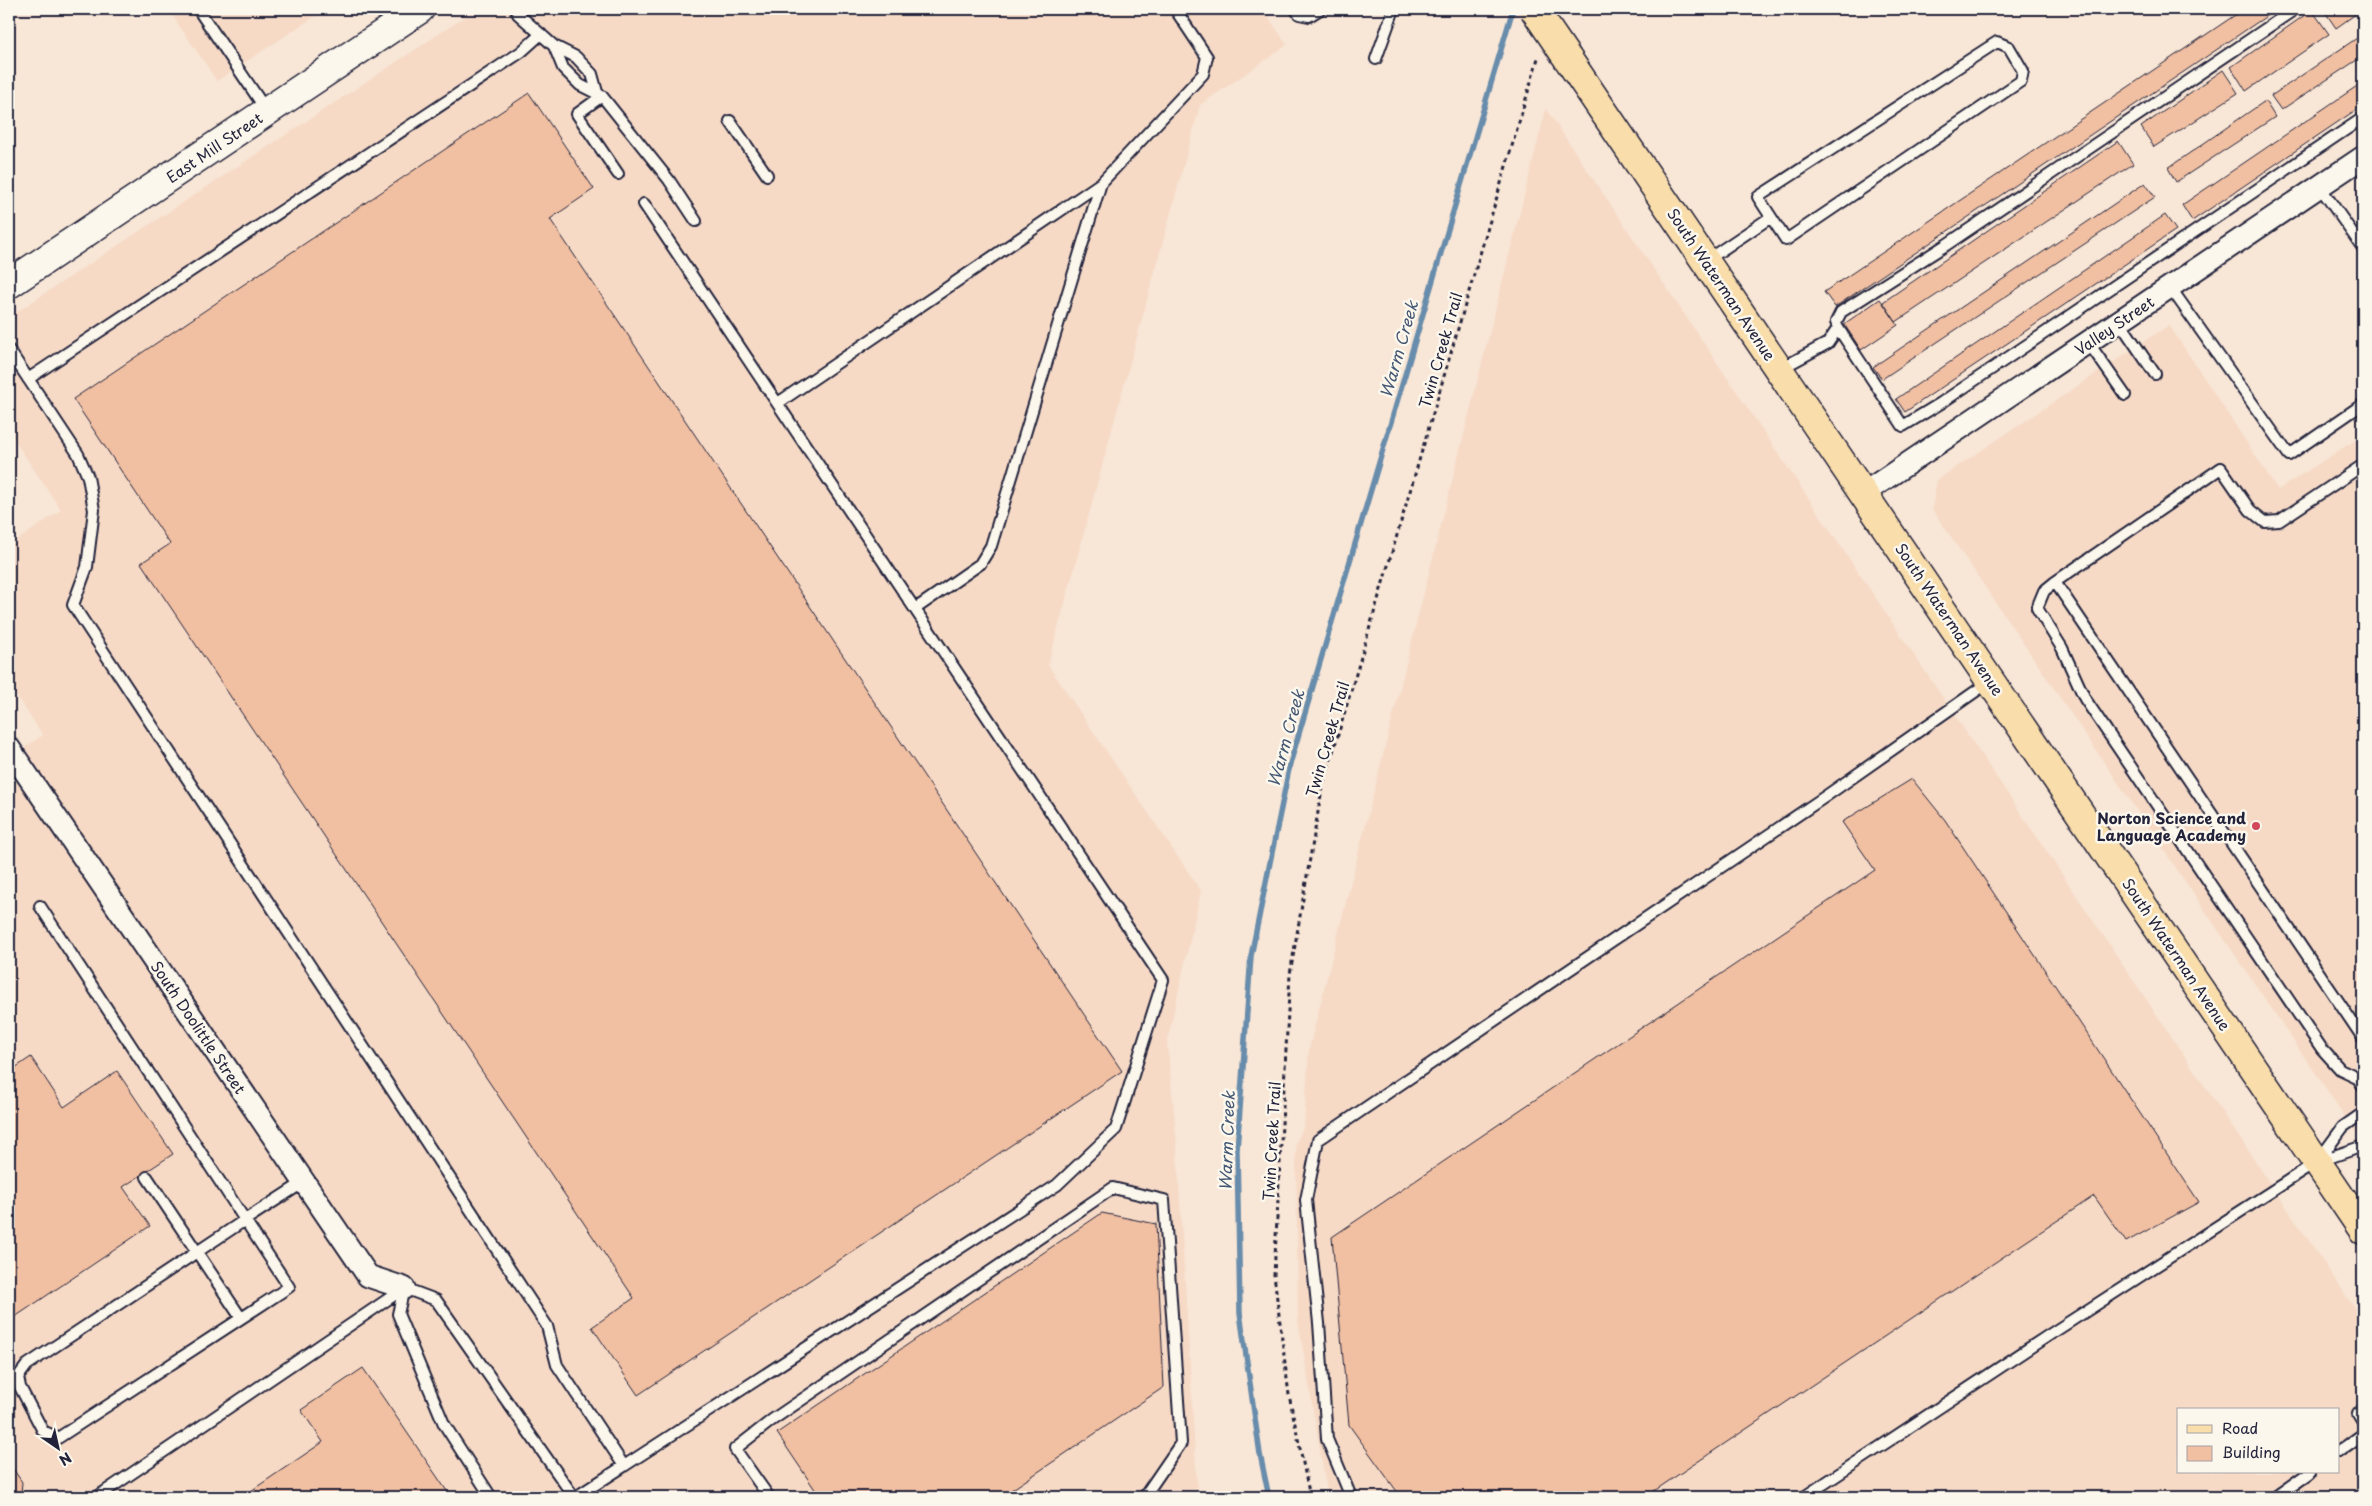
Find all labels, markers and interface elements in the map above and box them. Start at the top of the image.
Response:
street label: East Mill Street [161,106,267,188]
street label: South Waterman Avenue [1662,203,1782,365]
street label: Twin Creek Trail [1412,289,1468,411]
street label: Valley Street [2070,290,2158,360]
water label: Warm Creek [1373,297,1424,400]
street label: South Waterman Avenue [1890,538,2010,700]
street label: Twin Creek Trail [1299,678,1355,800]
water label: Warm Creek [1260,685,1310,789]
place label: Norton Science and Language Academy [2097,806,2246,846]
marker: Norton Science and Language Academy [2250,820,2262,832]
street label: South Waterman Avenue [2117,873,2237,1035]
street label: South Doolittle Street [146,956,252,1098]
street label: Twin Creek Trail [1256,1081,1286,1201]
water label: Warm Creek [1212,1089,1240,1191]
legend [2177,1408,2340,1474]
text: Road [2222,1416,2258,1439]
north arrow [32,1424,82,1474]
text: Building [2222,1440,2281,1463]
text: N [55,1447,76,1471]

